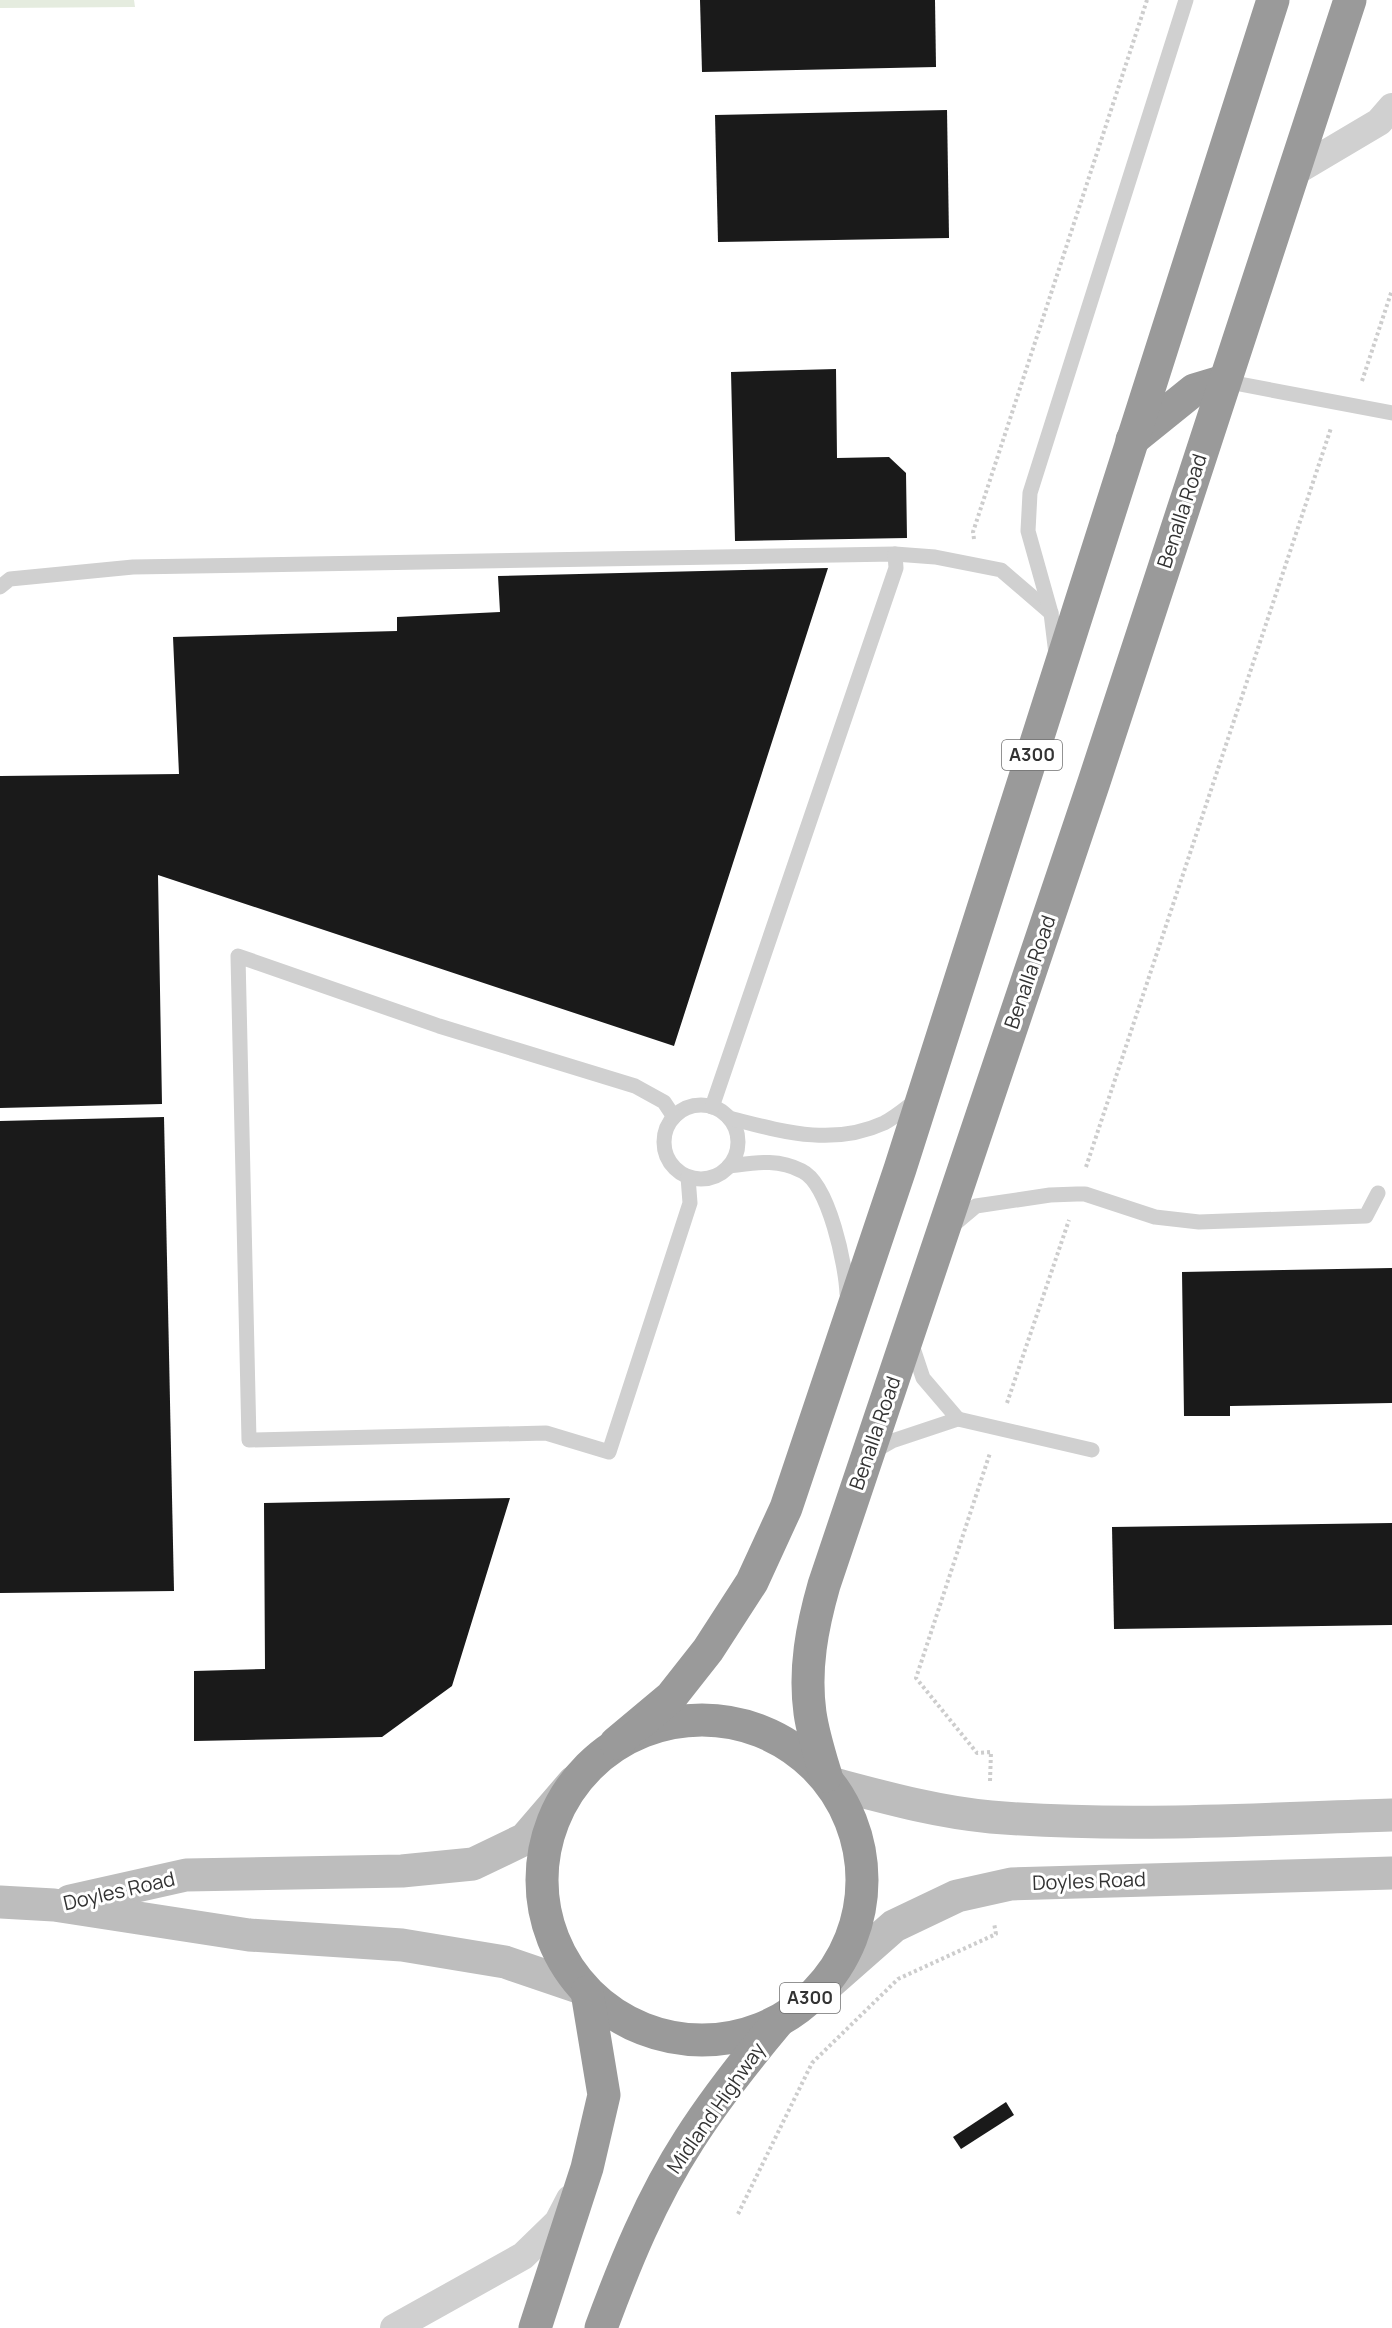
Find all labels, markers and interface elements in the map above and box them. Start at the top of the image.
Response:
street label: Benalla Road [1150,450,1213,571]
road number: A300 [1002,740,1062,770]
street label: Benalla Road [997,911,1062,1032]
street label: Benalla Road [842,1372,907,1493]
street label: Doyles Road [60,1865,177,1916]
street label: Doyles Road [1032,1865,1146,1896]
road number: A300 [780,1983,840,2013]
street label: Midland Highway [660,2036,771,2179]

